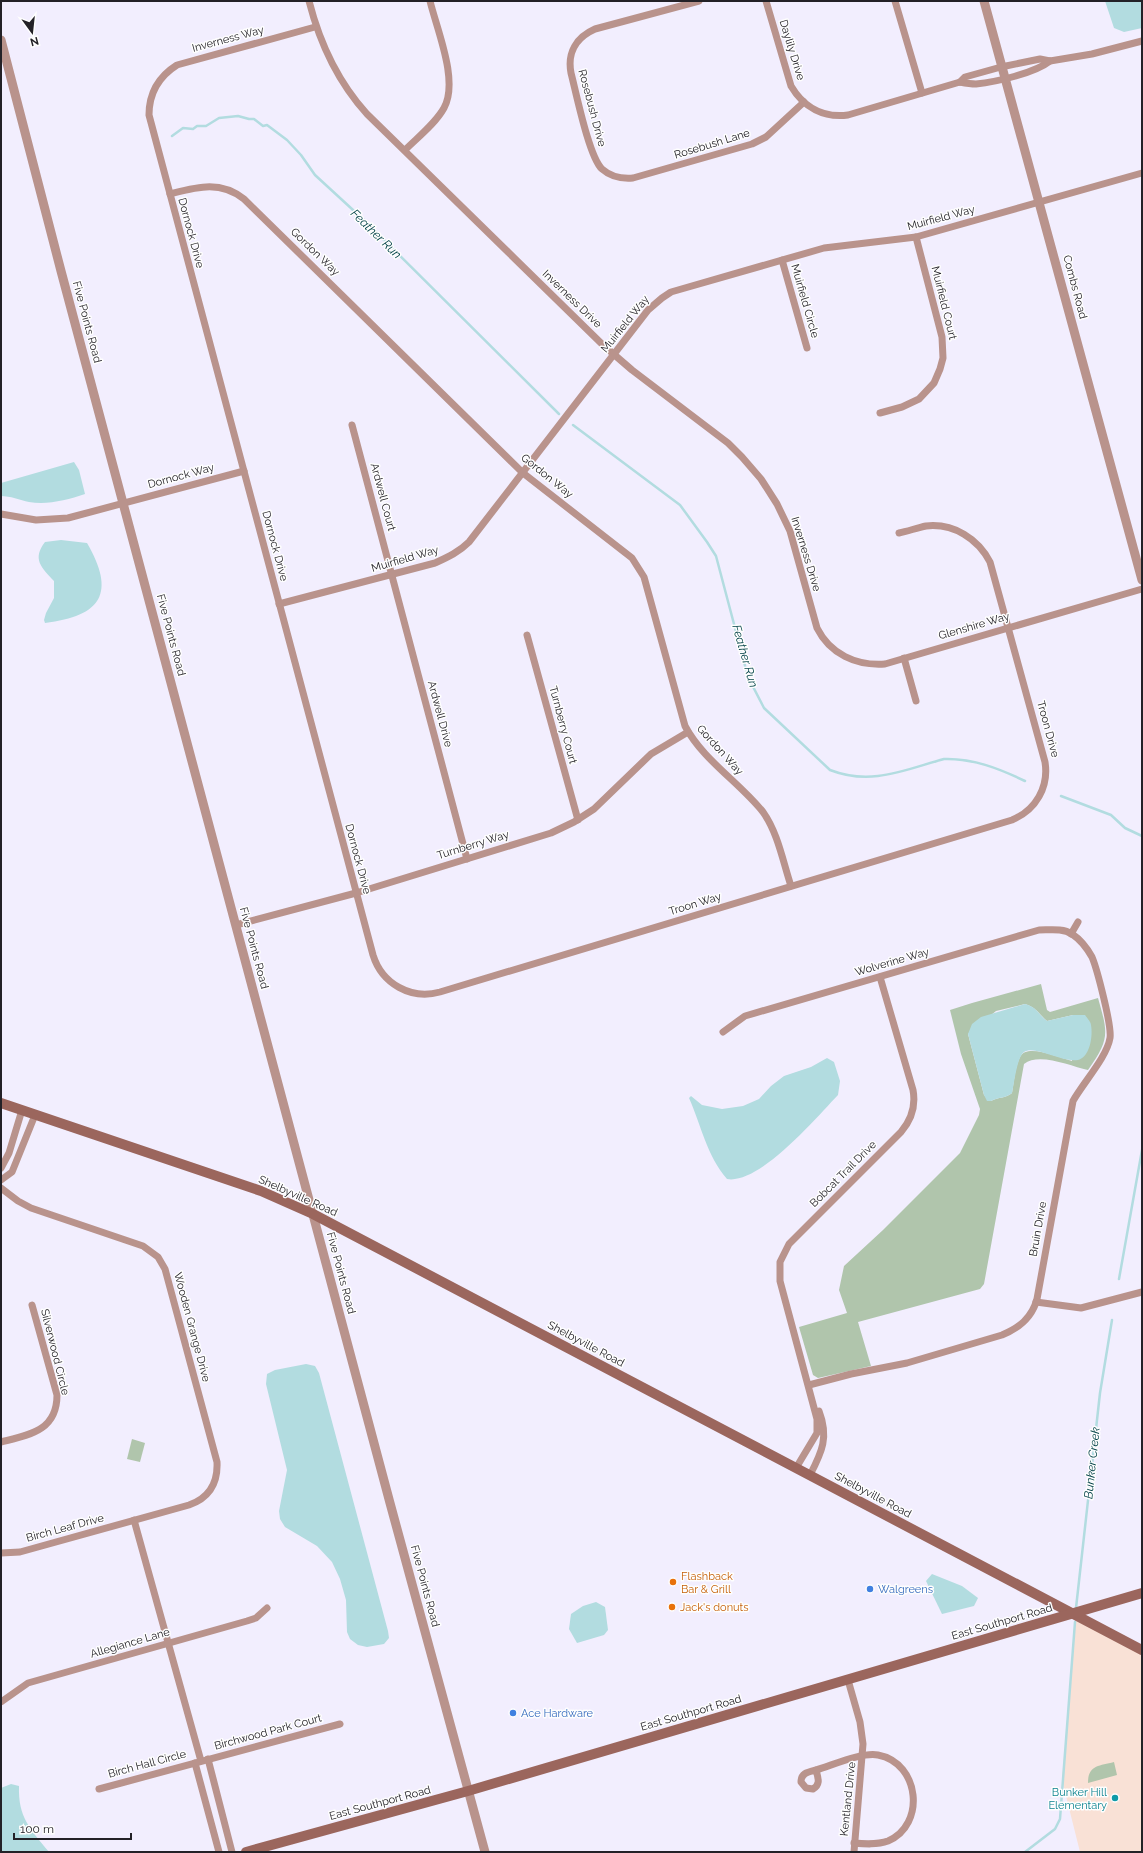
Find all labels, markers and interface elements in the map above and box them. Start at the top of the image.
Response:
north arrow [12,12,52,52]
street label: Daylily Drive [777,18,808,82]
street label: Inverness Way [191,23,265,55]
text: N [29,34,40,49]
street label: Rosebush Drive [575,68,609,149]
street label: Rosebush Lane [673,126,752,162]
street label: Dornock Drive [175,196,207,270]
street label: Muirfield Way [906,203,976,233]
water label: Feather Run [348,206,404,262]
street label: Gordon Way [288,225,342,279]
street label: Combs Road [1060,254,1090,320]
street label: Muirfield Circle [788,263,822,340]
street label: Muirfield Court [929,265,959,341]
street label: Inverness Drive [540,267,605,331]
street label: Five Points Road [70,280,104,364]
street label: Muirfield Way [598,293,652,355]
street label: Gordon Way [518,451,576,501]
street label: Dornock Way [146,461,216,491]
street label: Ardwell Court [368,462,398,533]
street label: Dornock Drive [259,509,291,583]
street label: Inverness Drive [788,515,824,593]
street label: Muirfield Way [370,543,440,575]
street label: Five Points Road [154,593,188,677]
street label: Glenshire Way [937,610,1011,642]
water label: Feather Run [729,623,761,689]
street label: Ardwell Drive [425,680,455,749]
street label: Turnberry Court [546,685,580,766]
street label: Troon Drive [1034,699,1062,759]
street label: Gordon Way [694,722,746,778]
street label: Dornock Drive [342,822,374,896]
street label: Turnberry Way [436,828,510,862]
street label: Troon Way [667,890,723,918]
street label: Five Points Road [237,906,271,990]
street label: Wolverine Way [853,945,931,979]
street label: Bobcat Trail Drive [807,1138,879,1210]
street label: Shelbyville Road [257,1173,340,1219]
street label: Bruin Drive [1027,1200,1049,1258]
street label: Five Points Road [324,1231,358,1315]
street label: Wooden Grange Drive [171,1271,213,1384]
street label: Silverwood Circle [38,1308,72,1397]
street label: Shelbyville Road [545,1318,627,1370]
water label: Bunker Creek [1081,1426,1103,1500]
street label: Shelbyville Road [832,1469,914,1521]
street label: Birch Leaf Drive [25,1511,106,1545]
street label: Five Points Road [408,1544,442,1628]
place label: Flashback Bar & Grill [681,1570,733,1596]
marker: Flashback Bar & Grill [668,1577,678,1587]
place label: Walgreens [878,1583,933,1596]
marker: Walgreens [865,1584,875,1594]
place label: Jack's donuts [680,1601,749,1614]
street label: East Southport Road [950,1601,1054,1643]
marker: Jack's donuts [667,1602,677,1612]
street label: Allegiance Lane [89,1625,172,1661]
street label: East Southport Road [639,1692,743,1734]
place label: Ace Hardware [521,1707,594,1720]
marker: Ace Hardware [508,1708,518,1718]
street label: Birchwood Park Court [213,1711,323,1753]
street label: Birch Hall Circle [107,1747,188,1781]
street label: Kentland Drive [838,1761,858,1837]
street label: East Southport Road [328,1783,432,1823]
place label: Bunker Hill Elementary [1048,1786,1107,1812]
marker: Bunker Hill Elementary [1110,1793,1120,1803]
scale bar [14,1815,131,1841]
text: 100 m [20,1822,54,1836]

